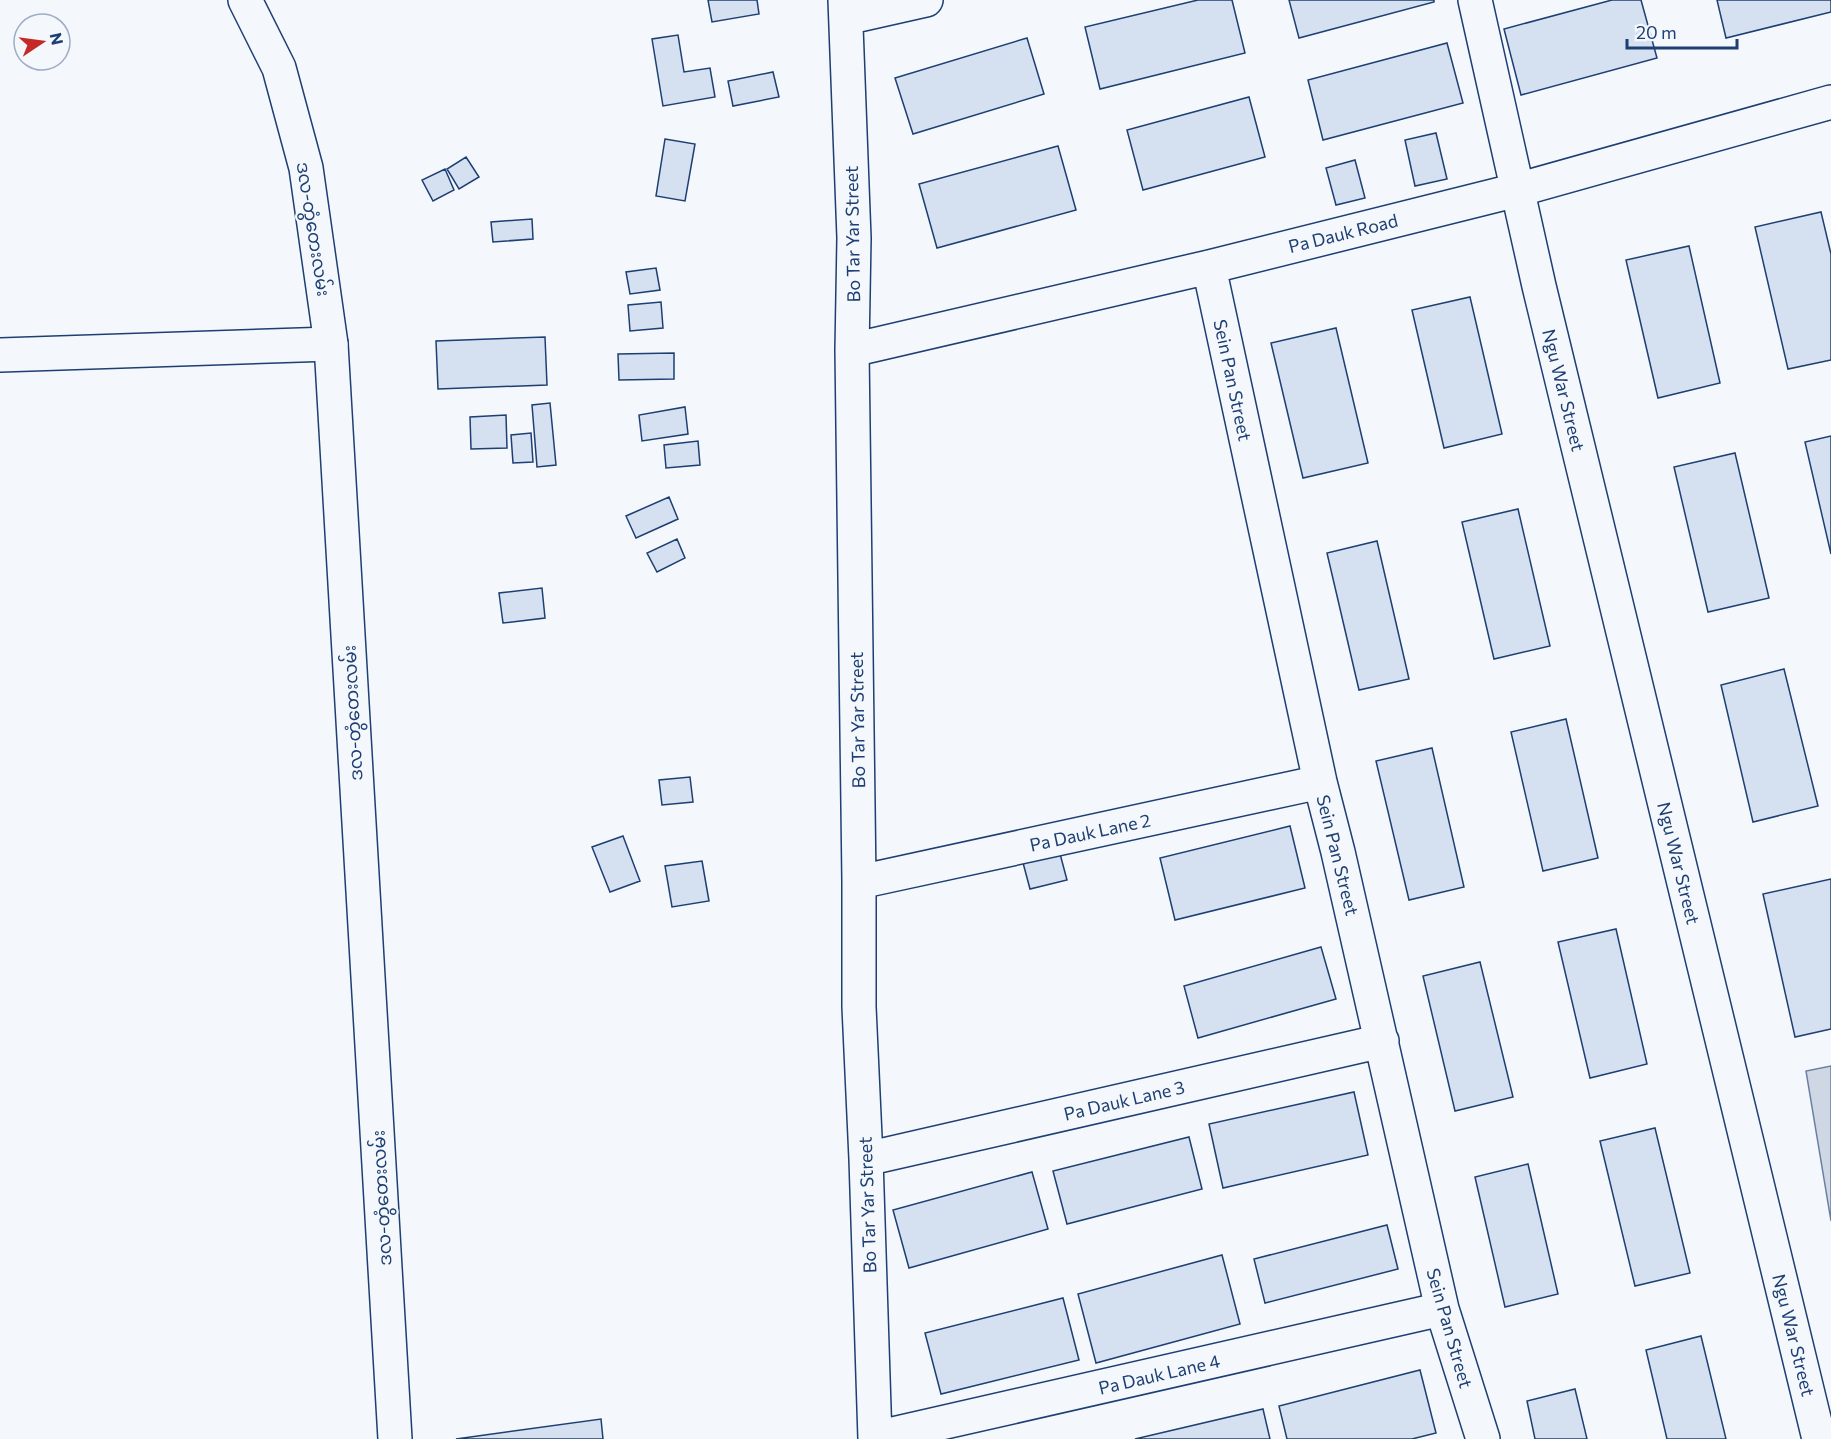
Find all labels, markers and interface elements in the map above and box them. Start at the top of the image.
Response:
north arrow [12,12,72,72]
scale bar [1627,12,1736,50]
text: 20 m [1636,21,1677,43]
text: N [46,31,68,46]
street label: ဒလ-တွံတေးလမ်း [288,160,336,299]
street label: Bo Tar Yar Street [840,165,864,303]
street label: Pa Dauk Road [1286,209,1400,257]
street label: Sein Pan Street [1209,317,1257,443]
street label: Ngu War Street [1538,327,1590,453]
street label: ဒလ-တွံတေးလမ်း [336,644,372,781]
street label: Bo Tar Yar Street [845,651,869,789]
street label: Sein Pan Street [1312,792,1364,918]
street label: Ngu War Street [1653,800,1705,926]
street label: Pa Dauk Lane 2 [1028,808,1152,856]
street label: Pa Dauk Lane 3 [1061,1075,1187,1125]
street label: ဒလ-တွံတေးလမ်း [365,1129,401,1266]
street label: Bo Tar Yar Street [854,1136,880,1274]
street label: Sein Pan Street [1422,1265,1478,1391]
street label: Ngu War Street [1768,1272,1820,1398]
street label: Pa Dauk Lane 4 [1096,1349,1222,1399]

